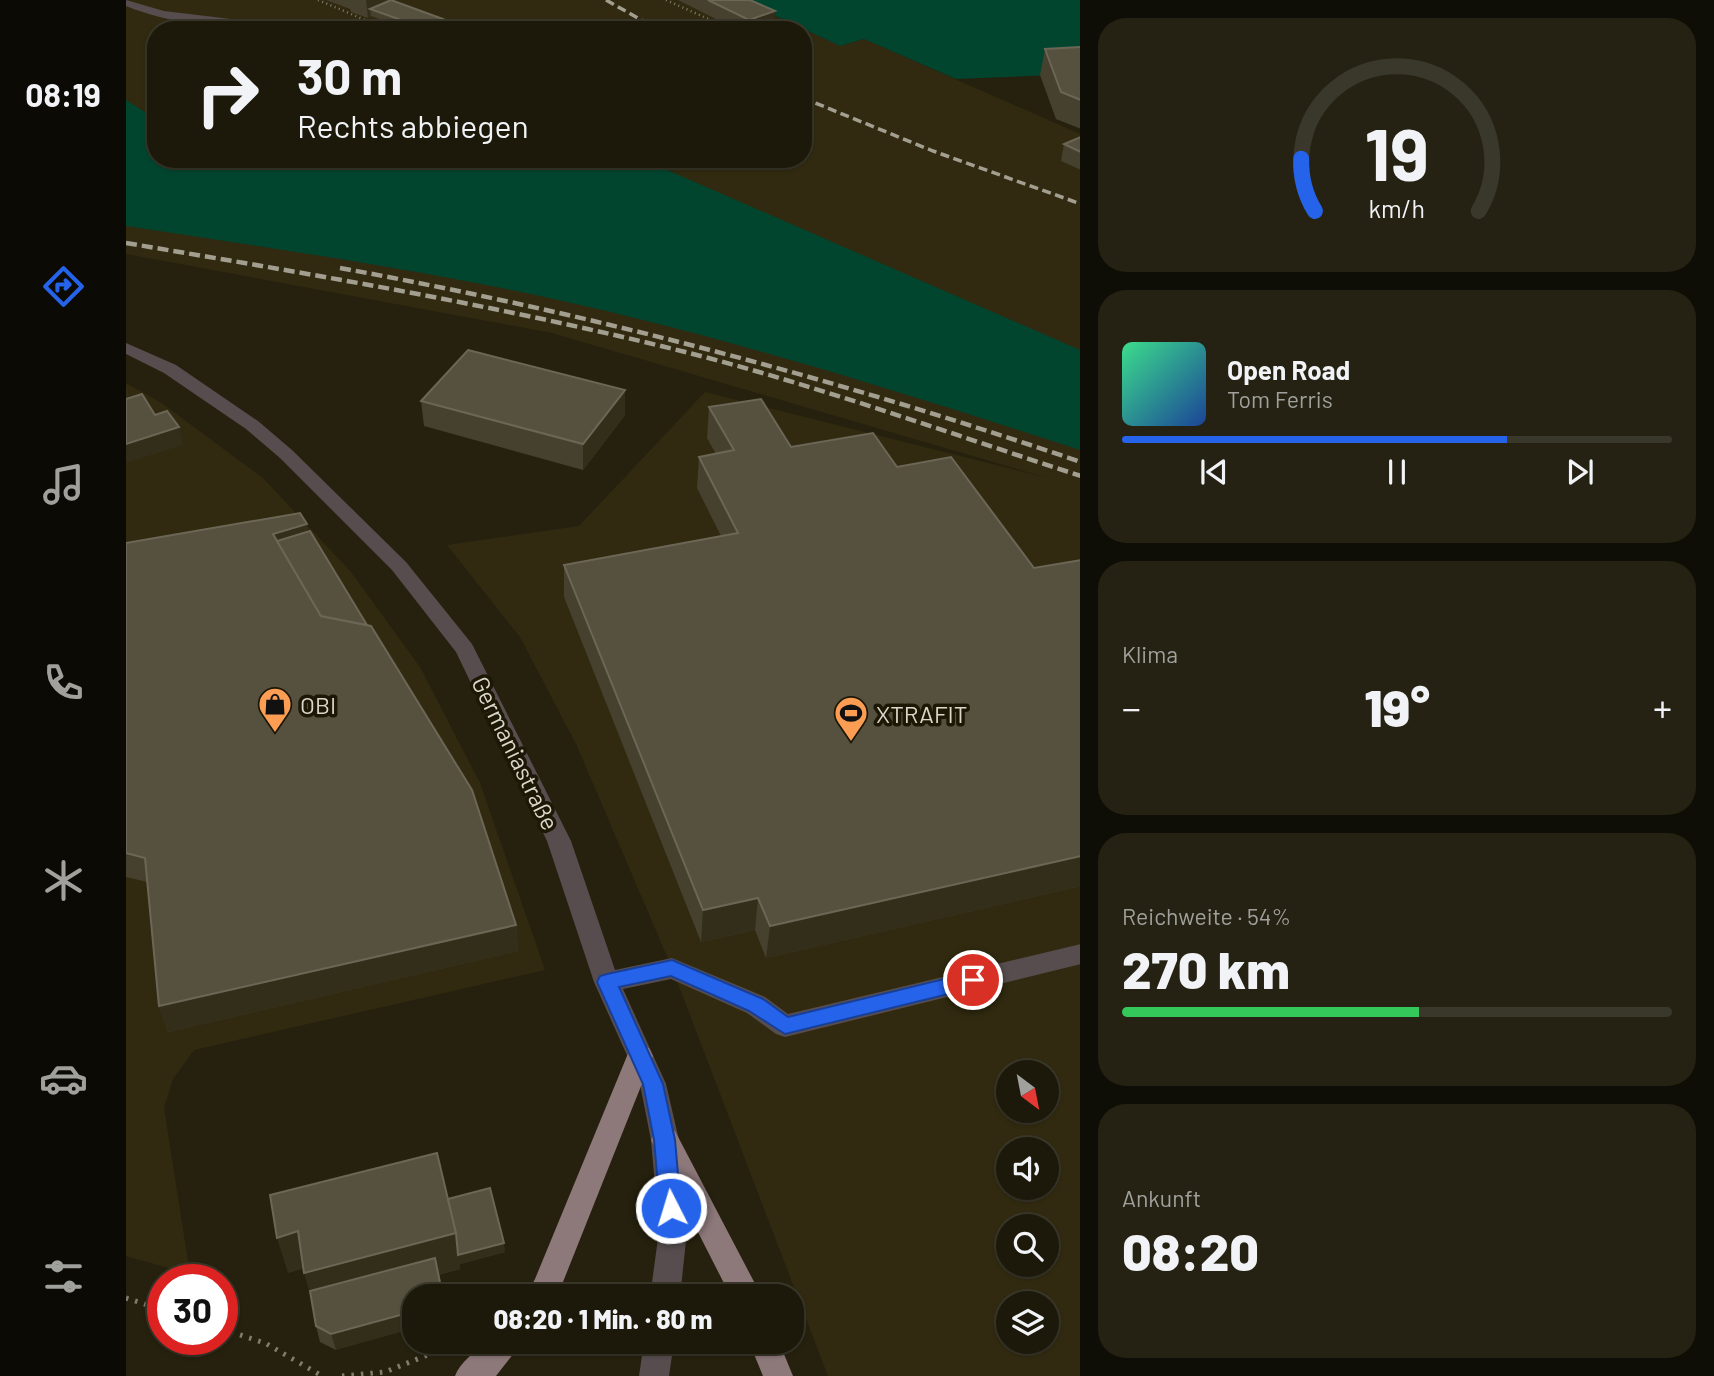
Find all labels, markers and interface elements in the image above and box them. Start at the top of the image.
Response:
text: 30 m [297,46,402,105]
icon: right [182,49,273,140]
text: 08:19 [25,75,101,113]
text: Rechts abbiegen [297,106,529,144]
text: 19 [1365,108,1429,196]
text: km/h [1369,193,1425,223]
icon: directions [39,262,88,311]
text: Open Road [1227,354,1350,385]
text: Tom Ferris [1227,385,1333,413]
icon: previous [1195,453,1233,491]
icon: pause [1378,453,1416,491]
icon: next [1561,453,1599,491]
icon: music [39,460,88,509]
text: Klima [1122,640,1178,668]
icon: phone [39,658,88,707]
street label: Germaniastraße [466,672,566,834]
text: 19° [1364,675,1430,737]
text: − [1122,684,1141,730]
text: + [1653,684,1672,730]
shop icon: OBI [256,685,294,734]
place label: OBI [300,690,336,719]
sports icon: XTRAFIT [832,694,870,743]
place label: XTRAFIT [876,699,967,728]
icon: climate [39,856,88,905]
text: Reichweite · 54% [1122,902,1291,930]
text: 270 km [1122,937,1290,999]
pin [943,950,1003,1010]
icon: arrive [954,961,992,999]
icon: car [39,1054,88,1103]
north arrow [996,1060,1059,1124]
map controls [996,1060,1059,1354]
button: sound [996,1137,1059,1200]
position arrow [634,1171,708,1245]
text: Ankunft [1122,1184,1201,1212]
button: search [996,1214,1059,1277]
text: 08:20 [1122,1219,1259,1281]
icon: filters [39,1252,88,1301]
speed limit sign: 30 [147,1264,238,1355]
button: layers [996,1291,1059,1354]
text: 08:20 · 1 Min. · 80 m [494,1303,712,1334]

